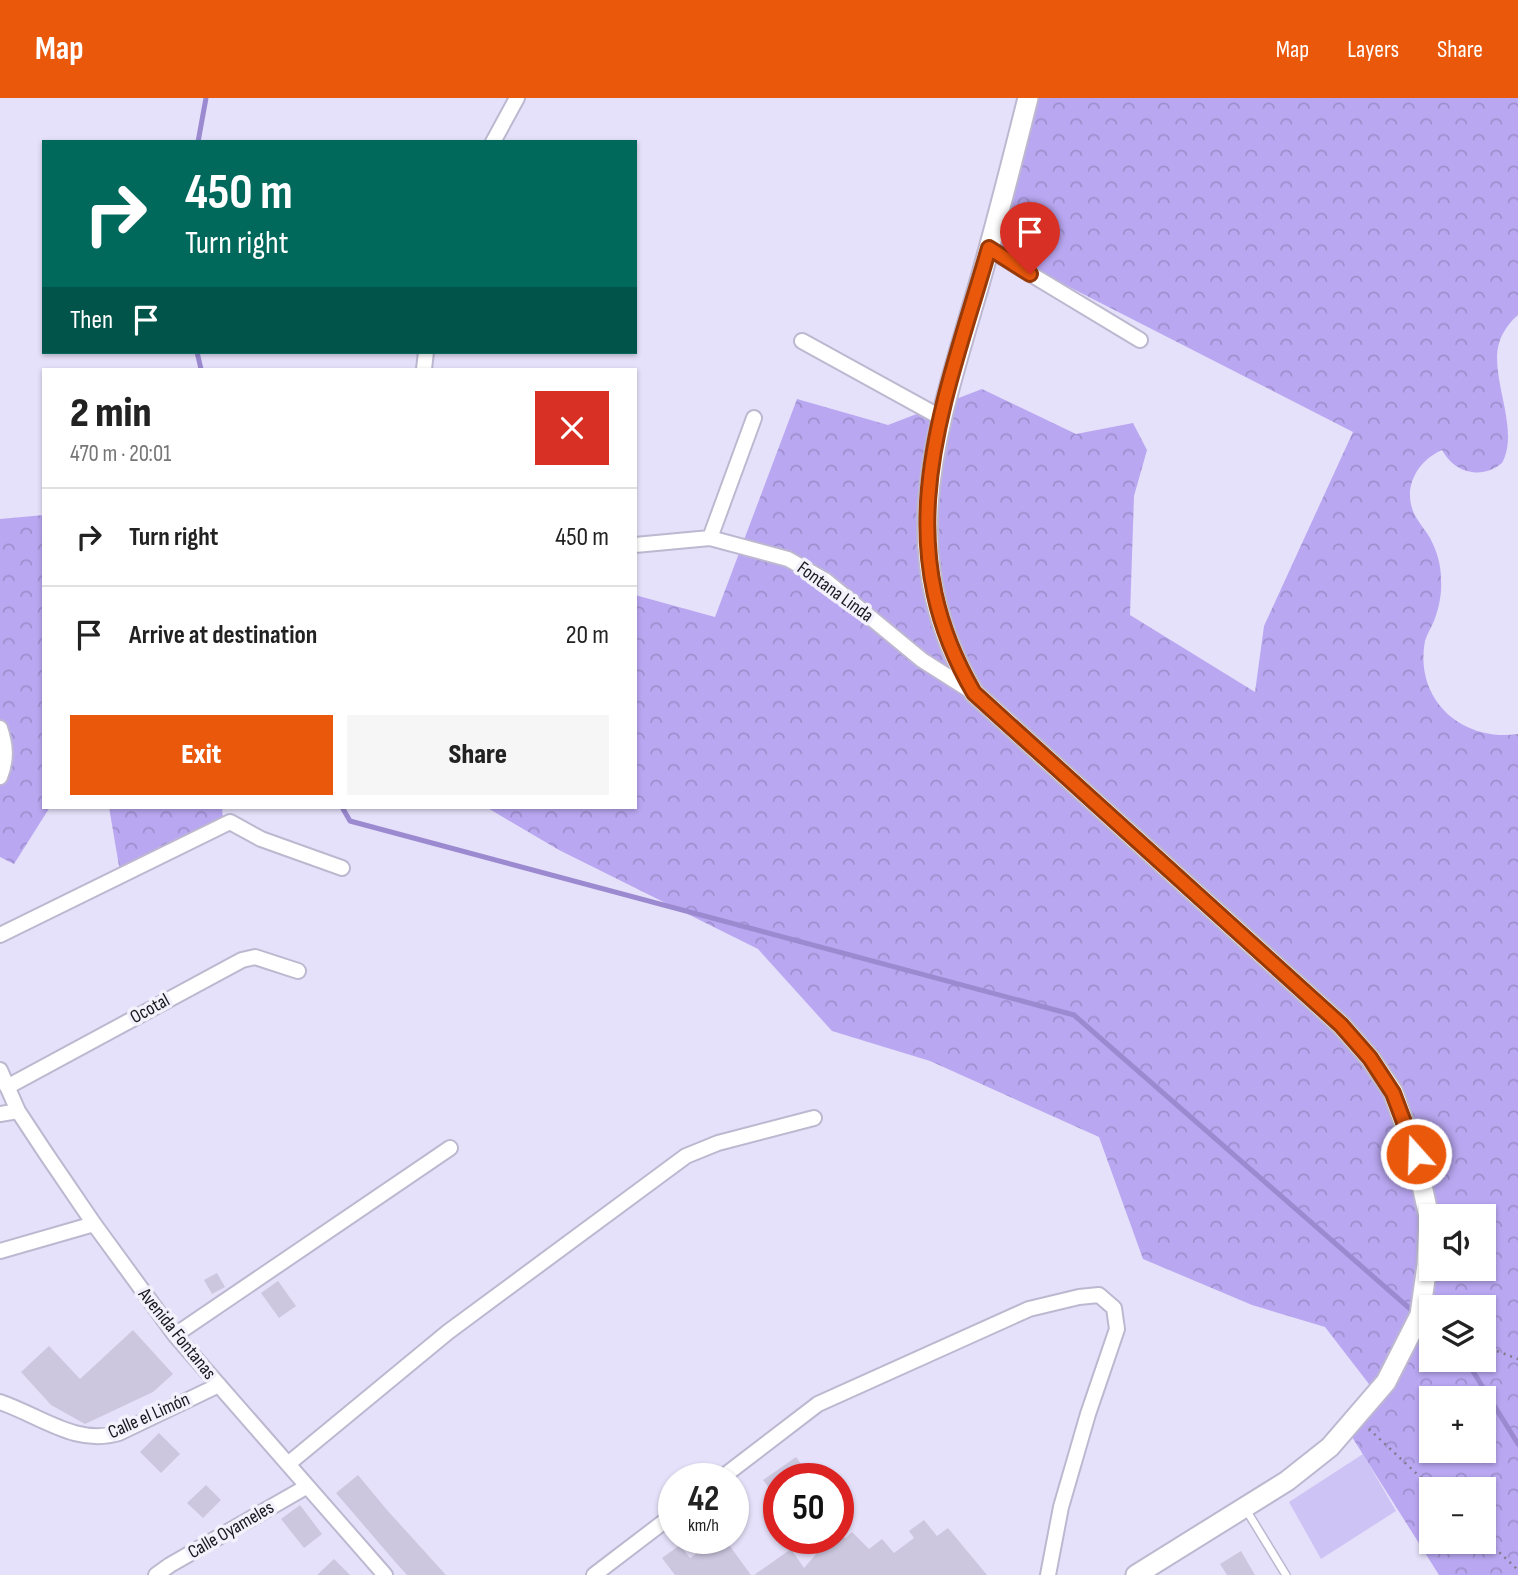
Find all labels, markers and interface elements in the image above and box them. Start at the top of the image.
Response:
text: Map [35,29,84,69]
text: Map [1276,35,1309,64]
text: Layers [1347,35,1399,64]
text: Share [1437,35,1483,64]
text: 450 m [185,164,293,223]
icon: right [70,168,161,259]
pin [1000,202,1060,274]
icon: arrive [1011,213,1049,251]
text: Turn right [185,224,289,263]
icon: arrive [127,301,165,339]
text: Then [70,305,113,336]
text: 2 min [70,388,151,439]
button: close [535,391,609,465]
text: 470 m · 20:01 [70,440,171,468]
icon: right [70,518,108,556]
text: Turn right [129,522,218,553]
text: 450 m [555,522,609,553]
street label: Fontana Linda [792,557,878,627]
icon: arrive [70,616,108,654]
text: Arrive at destination [129,620,317,651]
text: 20 m [566,620,609,651]
button: Exit [70,715,333,795]
button: Share [347,715,609,795]
street label: Ocotal [126,989,174,1029]
position arrow [1379,1117,1453,1191]
map controls [1419,1204,1496,1554]
button: sound [1419,1204,1496,1281]
street label: Avenida Fontanas [132,1283,221,1385]
button: layers [1419,1295,1496,1372]
button: + [1419,1386,1496,1463]
street label: Calle el Limón [105,1388,193,1444]
speed limit sign: 50 [763,1463,854,1554]
button: − [1419,1477,1496,1554]
text: 42 [688,1478,719,1521]
street label: Calle Oyameles [184,1496,278,1564]
text: km/h [688,1515,719,1536]

